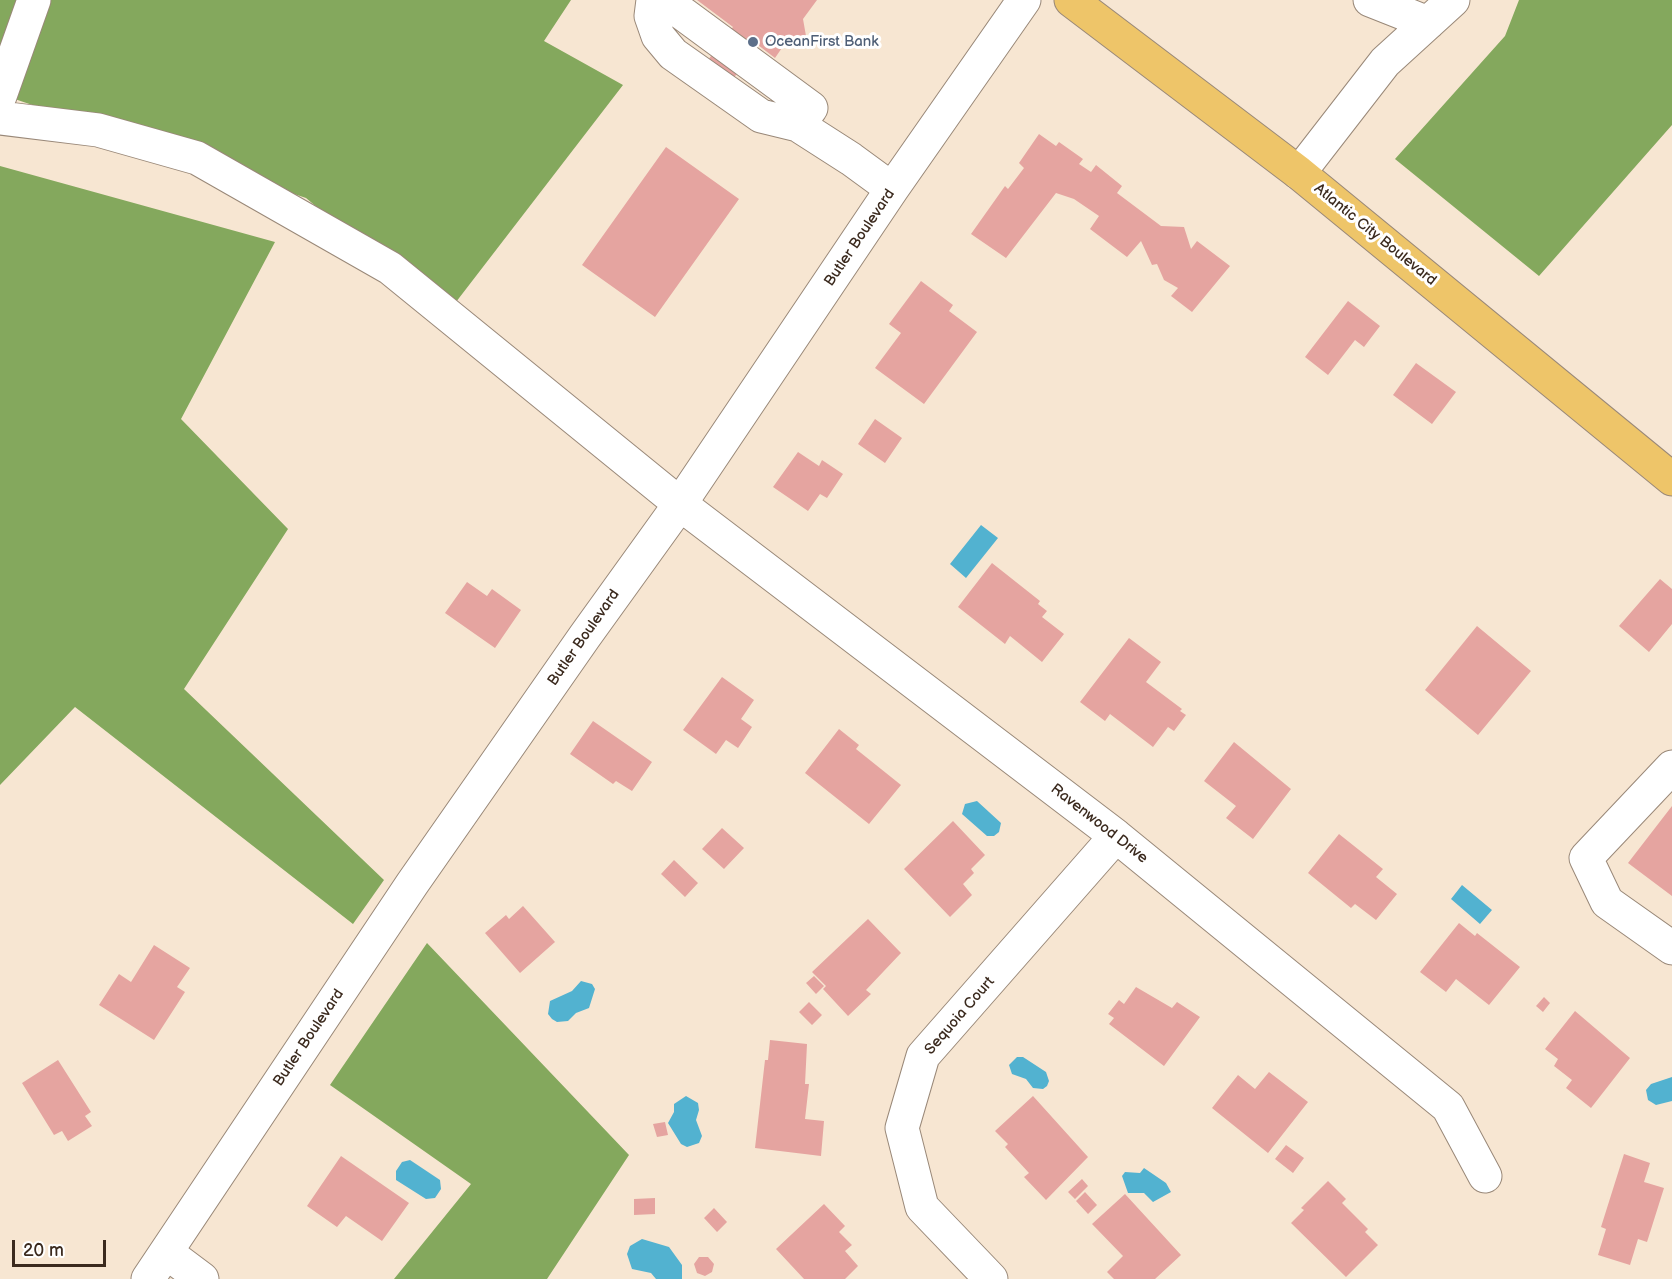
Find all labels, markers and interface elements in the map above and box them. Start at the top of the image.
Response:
place label: OceanFirst Bank [765,33,879,51]
marker: OceanFirst Bank [746,35,760,49]
street label: Atlantic City Boulevard [1310,180,1440,290]
street label: Butler Boulevard [821,186,899,290]
street label: Butler Boulevard [544,587,624,689]
street label: Ravenwood Drive [1047,780,1151,868]
street label: Sequoia Court [921,973,999,1059]
street label: Butler Boulevard [270,986,348,1090]
scale bar [15,1228,110,1266]
text: 20 m [23,1240,64,1261]

